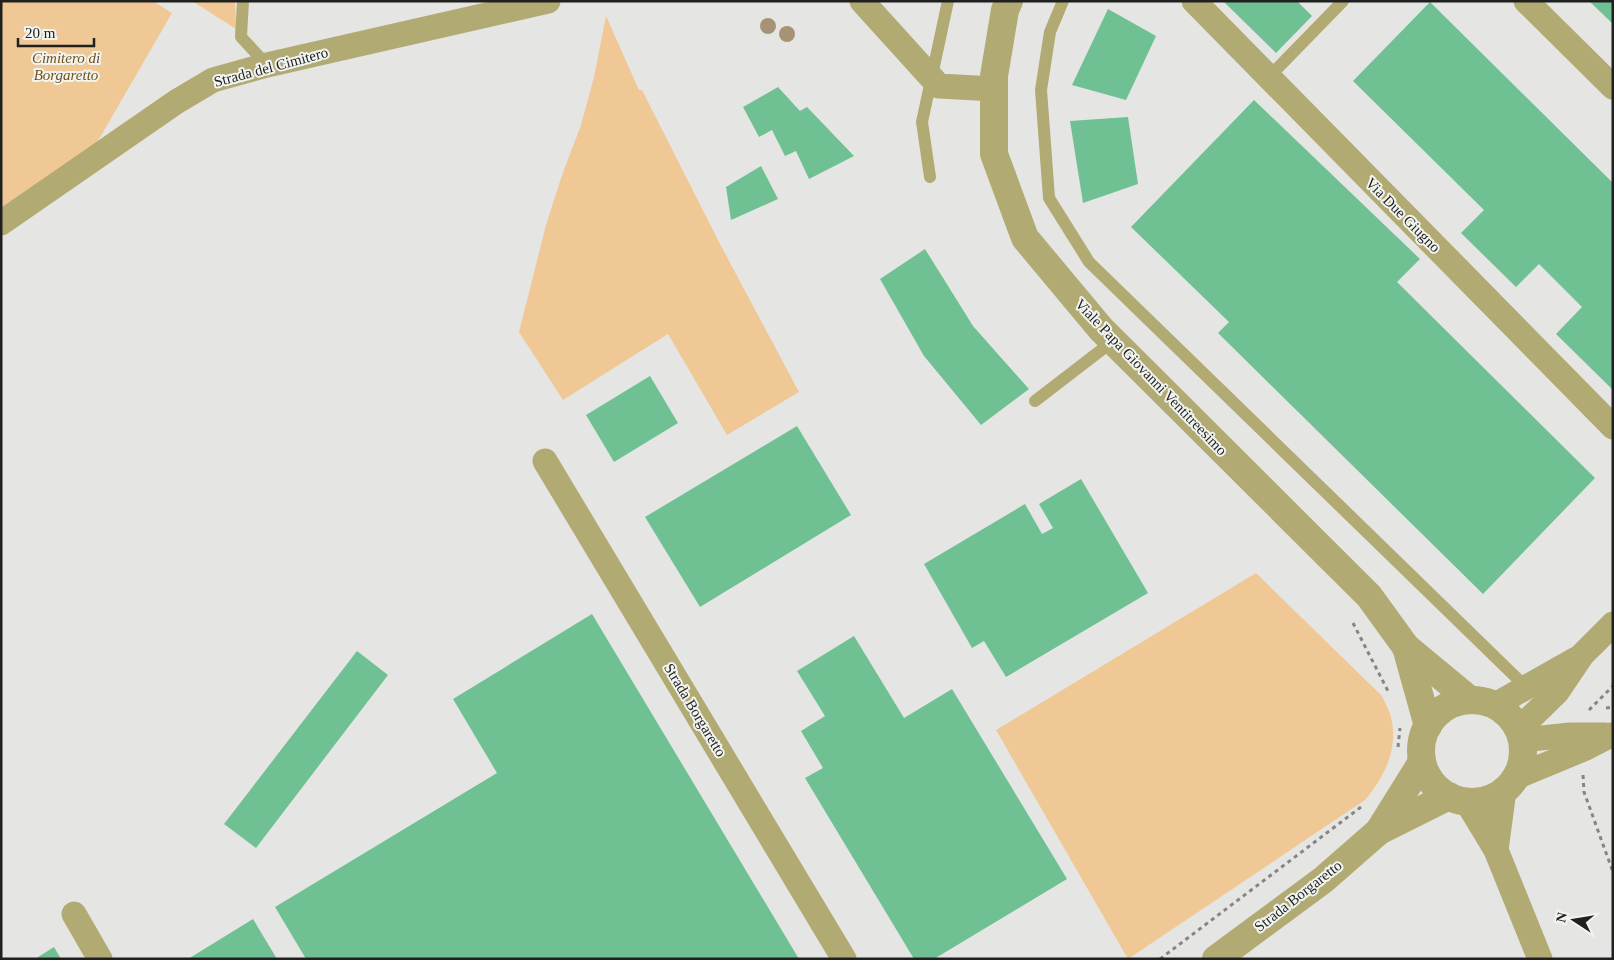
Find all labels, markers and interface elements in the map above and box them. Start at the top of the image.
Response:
scale bar [18,15,94,47]
text: 20 m [25,25,56,41]
street label: Strada del Cimitero [212,44,330,90]
park label: Cimitero di Borgaretto [32,50,100,83]
street label: Via Due Giugno [1363,175,1443,255]
street label: Viale Papa Giovanni Ventitreesimo [1072,296,1230,458]
street label: Strada Borgaretto [661,660,729,760]
street label: Strada Borgaretto [1251,857,1345,935]
north arrow [1549,895,1599,945]
text: N [1553,911,1570,924]

